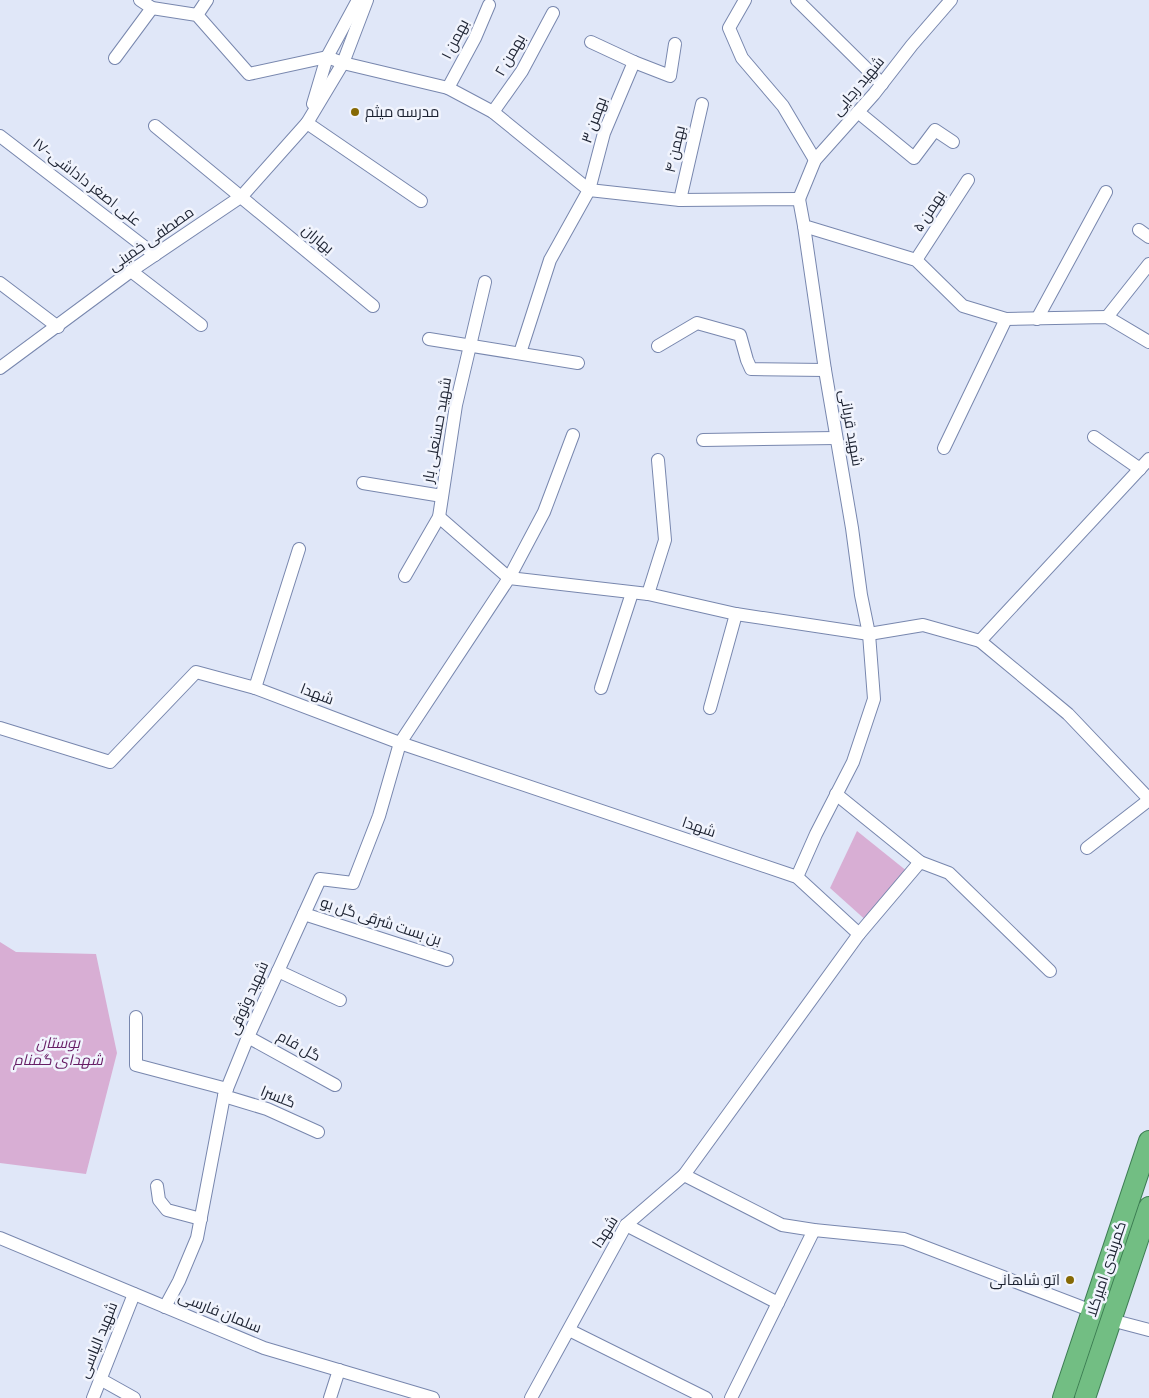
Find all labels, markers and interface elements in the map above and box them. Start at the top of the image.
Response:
street label: بهمن ۱ [432,13,477,64]
street label: بهمن ۲ [486,28,534,82]
street label: شهید رجایی [823,49,892,123]
street label: بهمن ۳ [572,92,615,147]
place label: مدرسه میثم [365,97,439,126]
marker: مدرسه میثم [349,106,361,118]
street label: بهمن ۴ [655,122,694,175]
street label: علی اصغر داداشی-۱۷ [26,129,148,234]
street label: بهمن ۵ [904,184,953,238]
street label: مصطفی خمینی [101,198,200,279]
street label: بهاران [295,216,342,261]
street label: شهید حسنعلی بار [413,375,460,486]
street label: شهید قربانی [830,387,872,469]
street label: شهدا [296,674,338,713]
street label: شهدا [678,807,720,846]
street label: بن بست شرقی گل بو [317,887,446,954]
street label: شهید وثوقی [218,956,277,1039]
street label: گل فام [272,1022,327,1070]
park label: بوستان شهدای گمنام [12,1028,103,1074]
street label: گلسرا [256,1076,300,1117]
street label: شهدا [583,1209,626,1254]
street label: کمربندی امیرکلا [1076,1217,1135,1321]
place label: اتو شاهانی [990,1265,1060,1294]
marker: اتو شاهانی [1064,1274,1076,1286]
street label: سلمان فارسی [174,1282,266,1341]
street label: شهید الیاسی [69,1297,126,1383]

